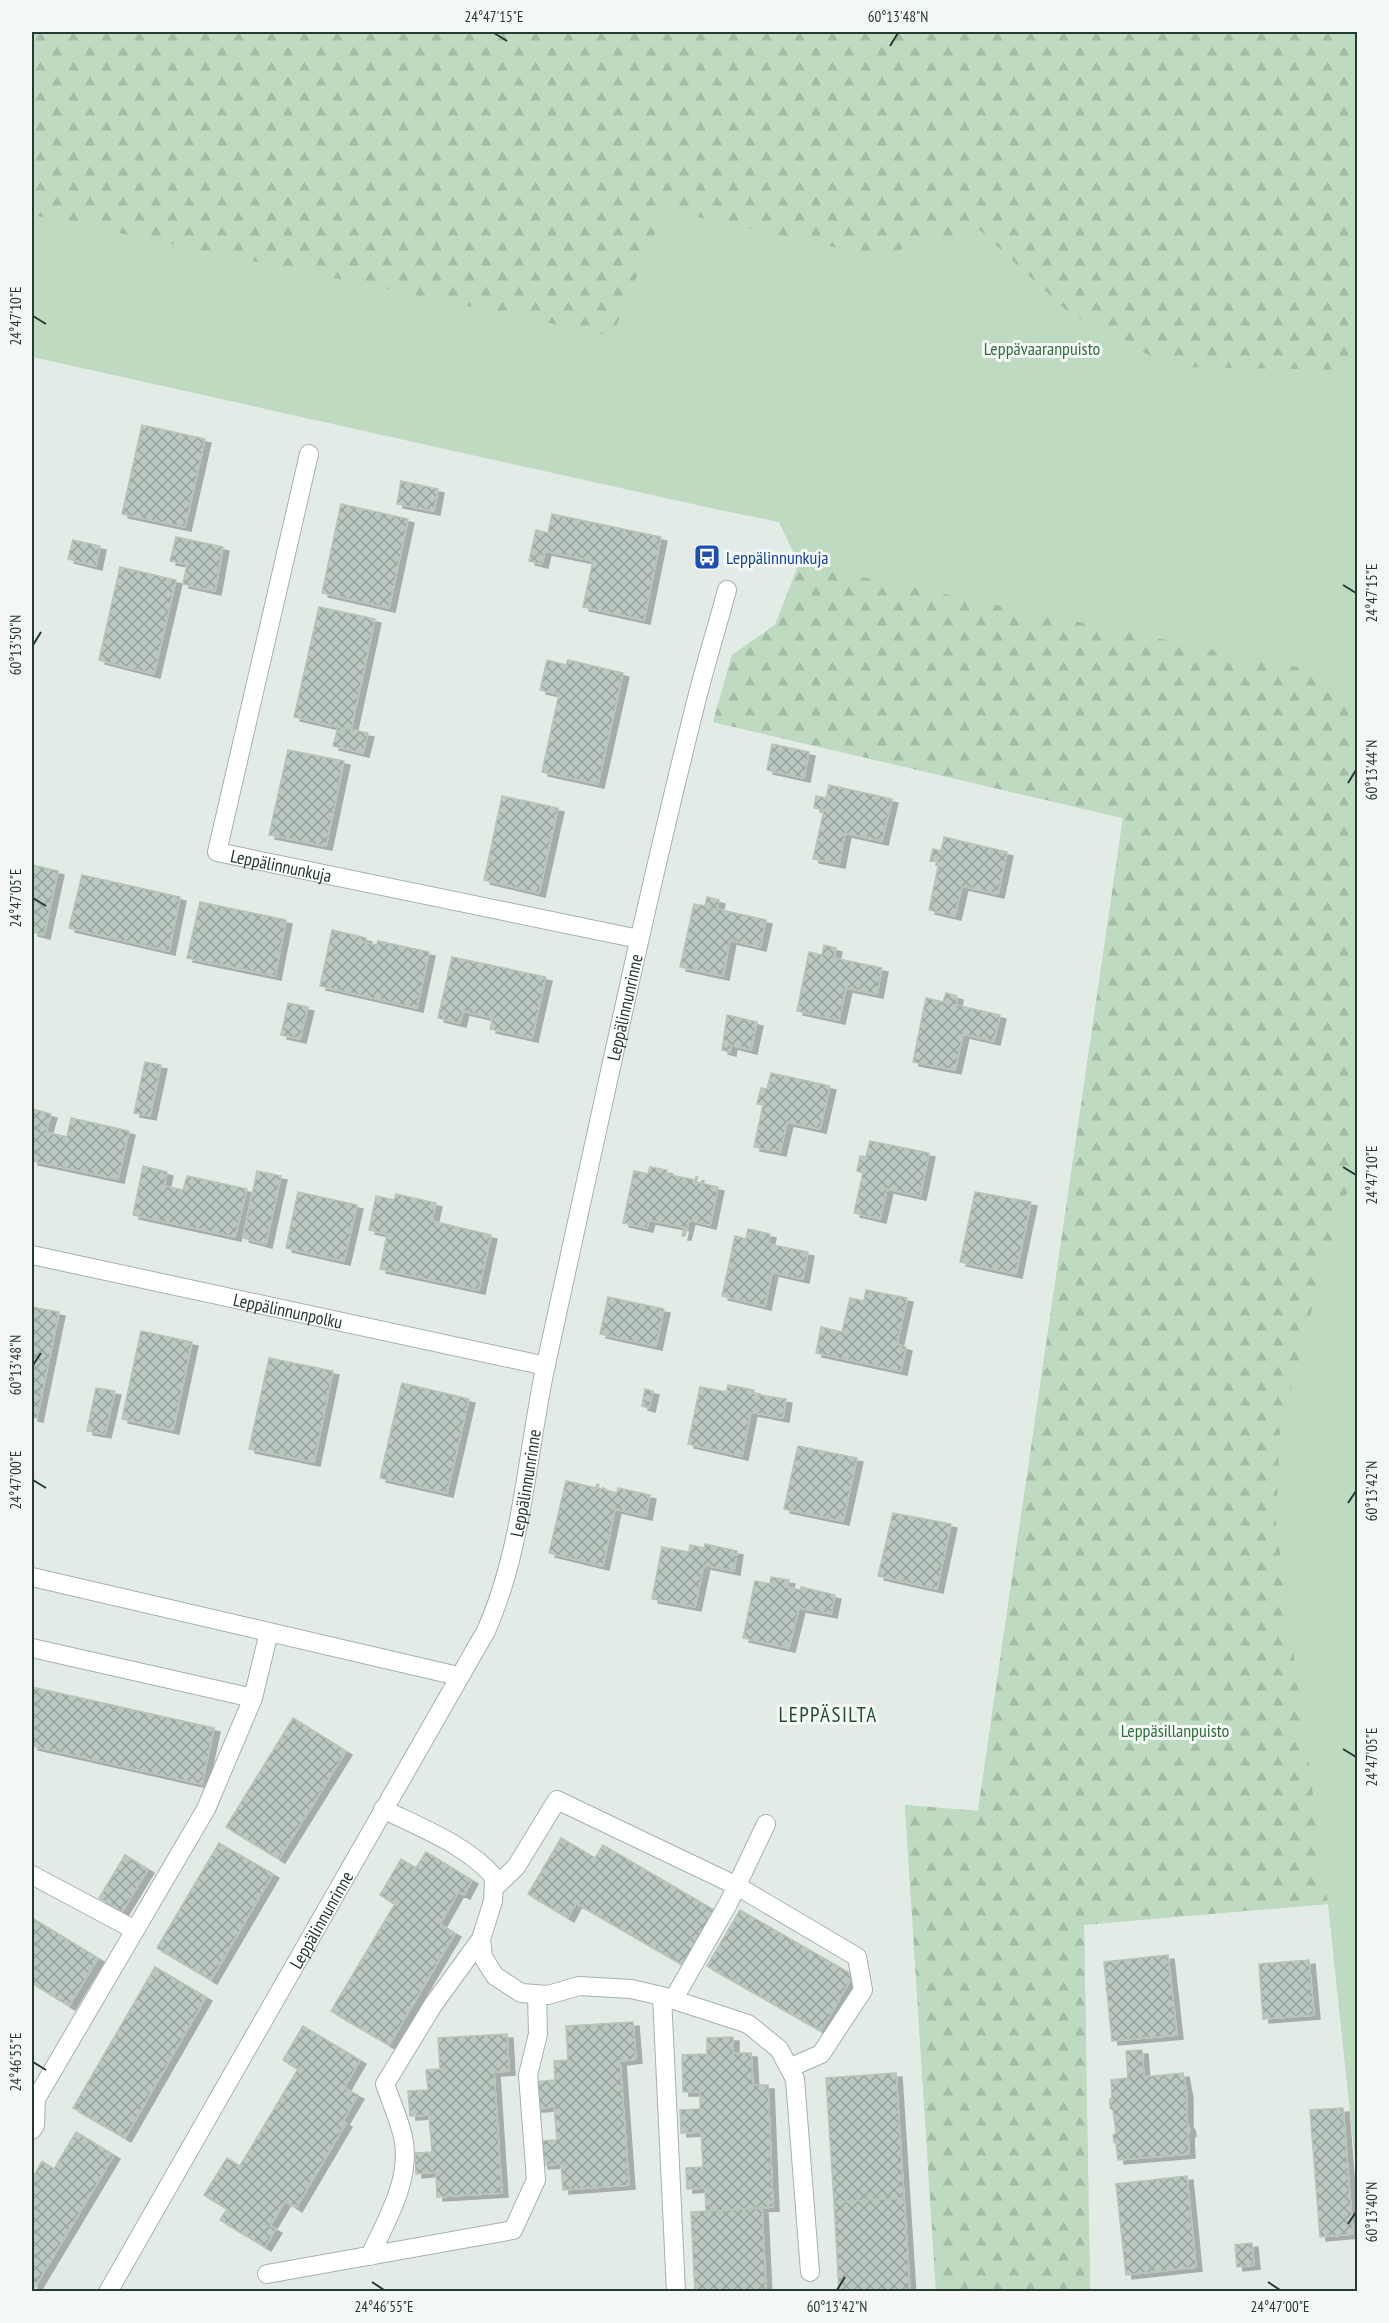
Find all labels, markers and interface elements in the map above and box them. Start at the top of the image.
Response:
text: 24°47'15"E [464,7,524,26]
text: 60°13'48"N [868,7,928,26]
text: 24°47'10"E [6,286,25,346]
park label: Leppävaaranpuisto [984,337,1101,360]
bus stop icon: Leppälinnunkuja [692,542,722,572]
place label: Leppälinnunkuja [726,546,828,569]
text: 24°47'15"E [1362,563,1381,623]
text: 60°13'50"N [6,615,25,675]
text: 60°13'44"N [1362,740,1381,800]
street label: Leppälinnunkuja [229,844,334,887]
text: 24°47'05"E [6,868,25,928]
street label: Leppälinnunrinne [601,952,647,1063]
text: 24°47'10"E [1362,1145,1381,1205]
street label: Leppälinnunpolku [231,1287,345,1333]
text: 60°13'48"N [6,1335,25,1395]
street label: Leppälinnunrinne [504,1428,545,1539]
text: 24°47'00"E [6,1450,25,1510]
text: 60°13'42"N [1362,1461,1381,1521]
district label: LEPPÄSILTA [778,1701,878,1728]
park label: Leppäsillanpuisto [1121,1719,1230,1742]
text: 24°47'05"E [1362,1727,1381,1787]
street label: Leppälinnunrinne [284,1867,358,1973]
text: 24°46'55"E [6,2032,25,2092]
text: 60°13'40"N [1362,2182,1381,2242]
text: 24°46'55"E [354,2297,414,2316]
text: 60°13'42"N [807,2297,867,2316]
text: 24°47'00"E [1250,2297,1310,2316]

